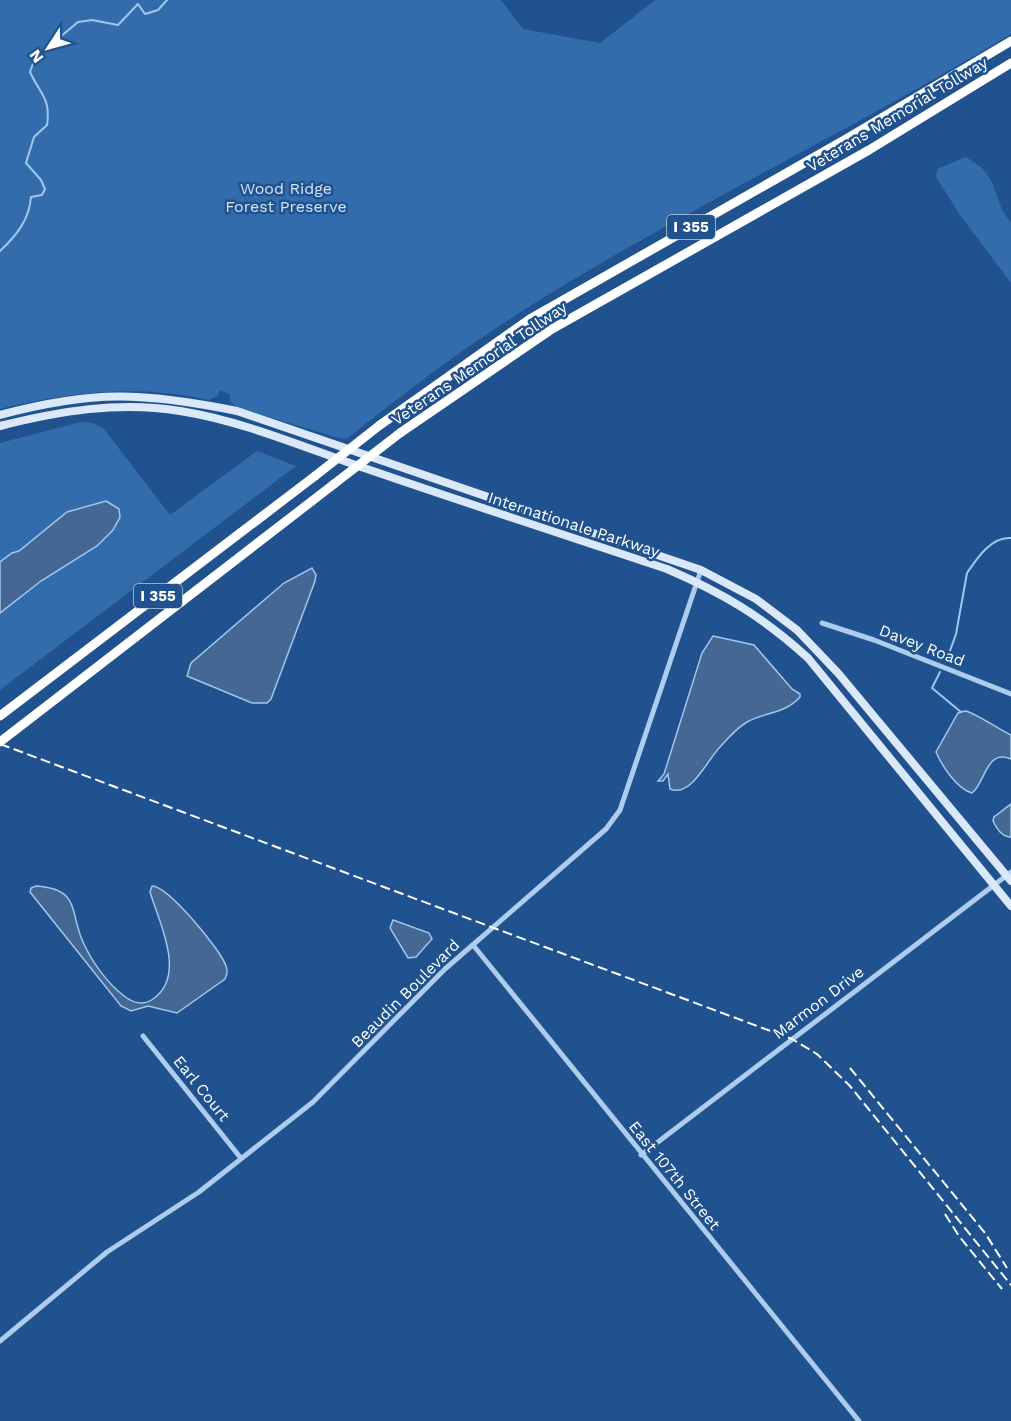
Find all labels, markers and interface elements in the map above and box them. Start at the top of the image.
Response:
north arrow [18,18,78,78]
text: N [25,46,47,67]
street label: Veterans Memorial Tollway [803,52,992,176]
park label: Wood Ridge Forest Preserve [225,179,347,216]
road number: I 355 [667,215,715,239]
street label: Veterans Memorial Tollway [388,297,571,429]
street label: Internationale Parkway [486,488,663,561]
road number: I 355 [134,584,182,608]
street label: Davey Road [876,620,967,670]
street label: Beaudin Boulevard [347,935,464,1052]
street label: Marmon Drive [769,962,868,1043]
street label: Earl Court [169,1052,234,1125]
street label: East 107th Street [625,1117,725,1234]

